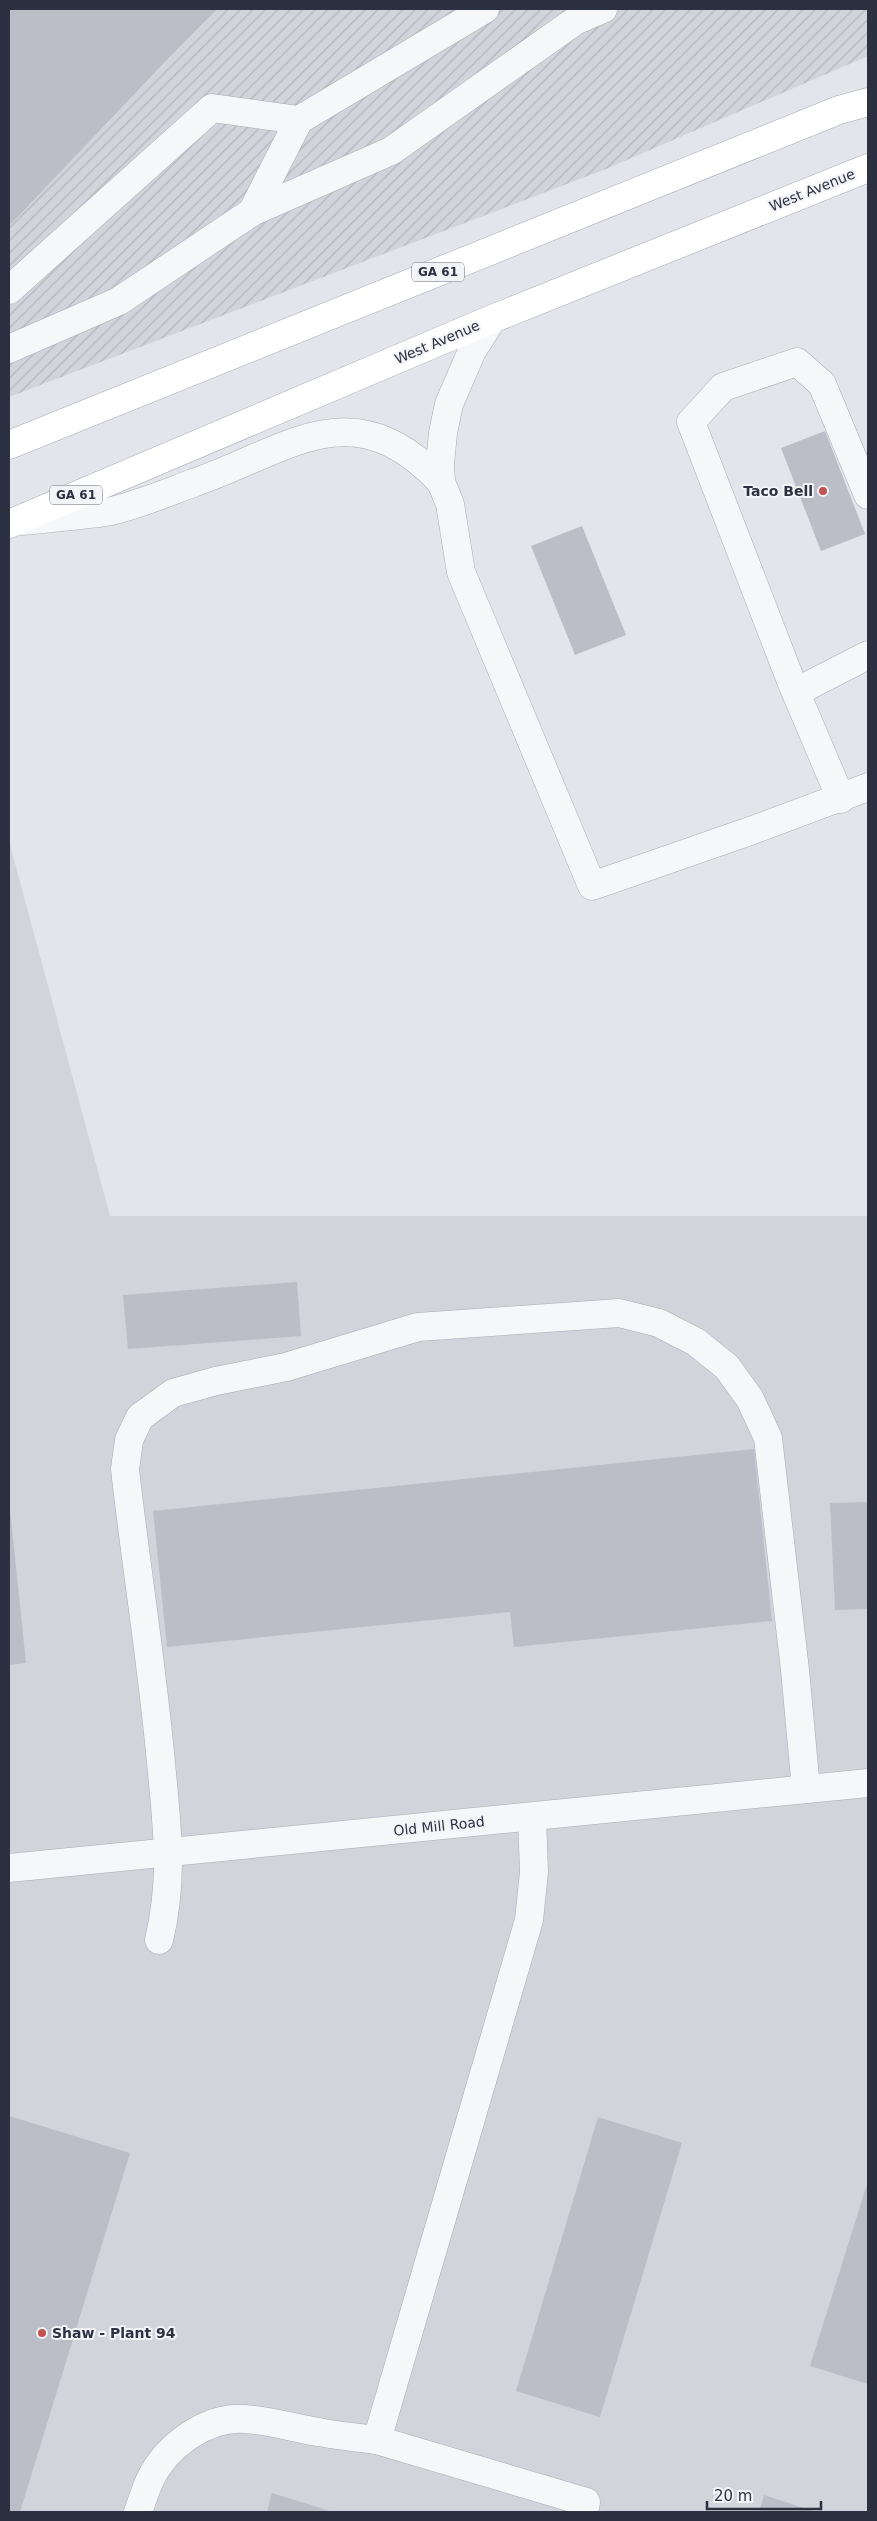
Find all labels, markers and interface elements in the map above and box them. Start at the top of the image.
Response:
street label: West Avenue [767,166,857,214]
road number: GA 61 [412,262,464,282]
street label: West Avenue [392,317,482,367]
place label: Taco Bell [743,483,813,499]
marker: Taco Bell [817,485,829,497]
road number: GA 61 [50,486,102,504]
street label: Old Mill Road [393,1813,485,1839]
place label: Shaw - Plant 94 [52,2325,176,2341]
marker: Shaw - Plant 94 [36,2327,48,2339]
scale bar [707,2478,821,2510]
text: 20 m [714,2487,752,2505]

